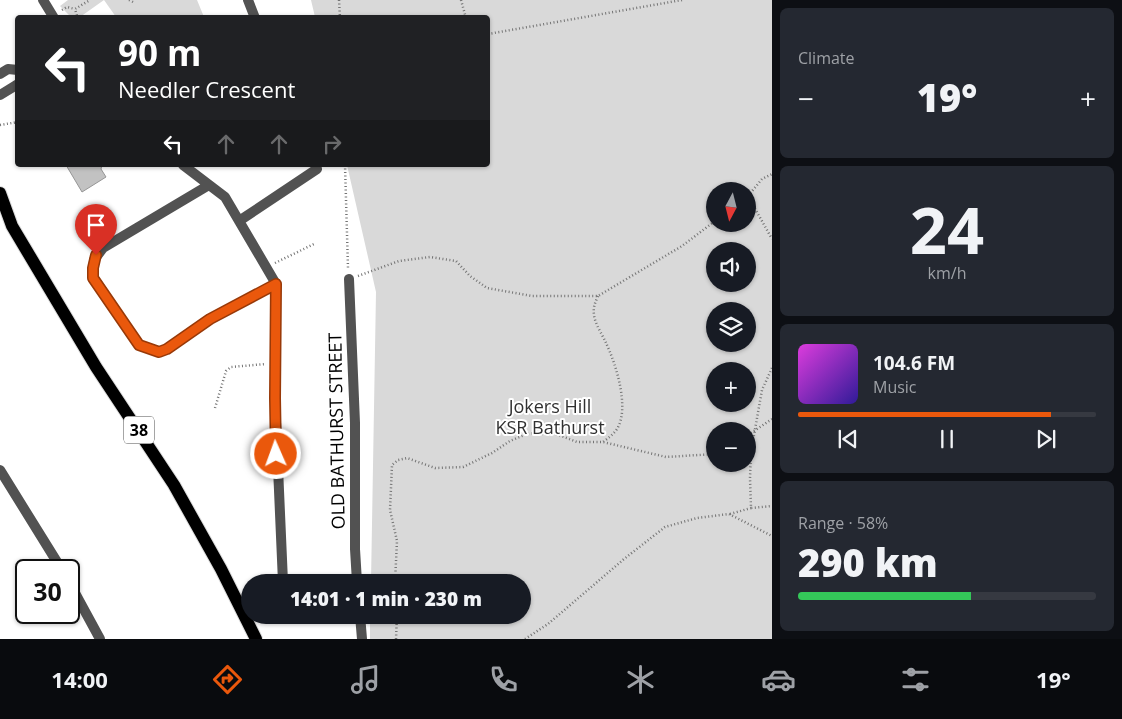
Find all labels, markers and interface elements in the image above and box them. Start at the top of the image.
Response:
text: 90 m [118,29,201,76]
icon: left [35,35,100,100]
text: Climate [798,47,855,69]
text: 19° [917,71,977,123]
text: Needler Crescent [118,74,295,104]
text: − [798,79,814,117]
text: + [1080,79,1096,117]
icon: left [159,130,187,158]
icon: ahead [212,130,240,158]
icon: ahead [265,130,293,158]
icon: right [318,130,346,158]
north arrow [706,182,756,232]
map controls [706,182,756,472]
text: 24 [910,185,984,273]
pin [75,204,117,255]
icon: arrive [82,211,110,239]
button: sound [706,242,756,292]
text: km/h [928,262,966,284]
button: layers [706,302,756,352]
street label: OLD BATHURST STREET [322,332,350,530]
text: 104.6 FM [873,350,955,376]
button: + [706,362,756,412]
text: Music [873,376,917,398]
park label: Jokers Hill KSR Bathurst [495,394,605,439]
road number: 38 [124,416,154,444]
button: − [706,422,756,472]
icon: previous [834,425,862,453]
icon: pause [933,425,961,453]
icon: next [1032,425,1060,453]
position arrow [249,427,301,479]
text: Range · 58% [798,512,888,534]
text: 290 km [798,536,938,588]
speed limit sign: 30 [15,559,80,624]
text: 14:01 · 1 min · 230 m [290,586,482,612]
icon: directions [210,662,245,697]
icon: music [348,662,383,697]
icon: phone [486,662,521,697]
icon: climate [623,662,658,697]
icon: car [761,662,796,697]
icon: filters [898,662,933,697]
text: 14:00 [51,664,108,694]
text: 19° [1036,664,1071,694]

